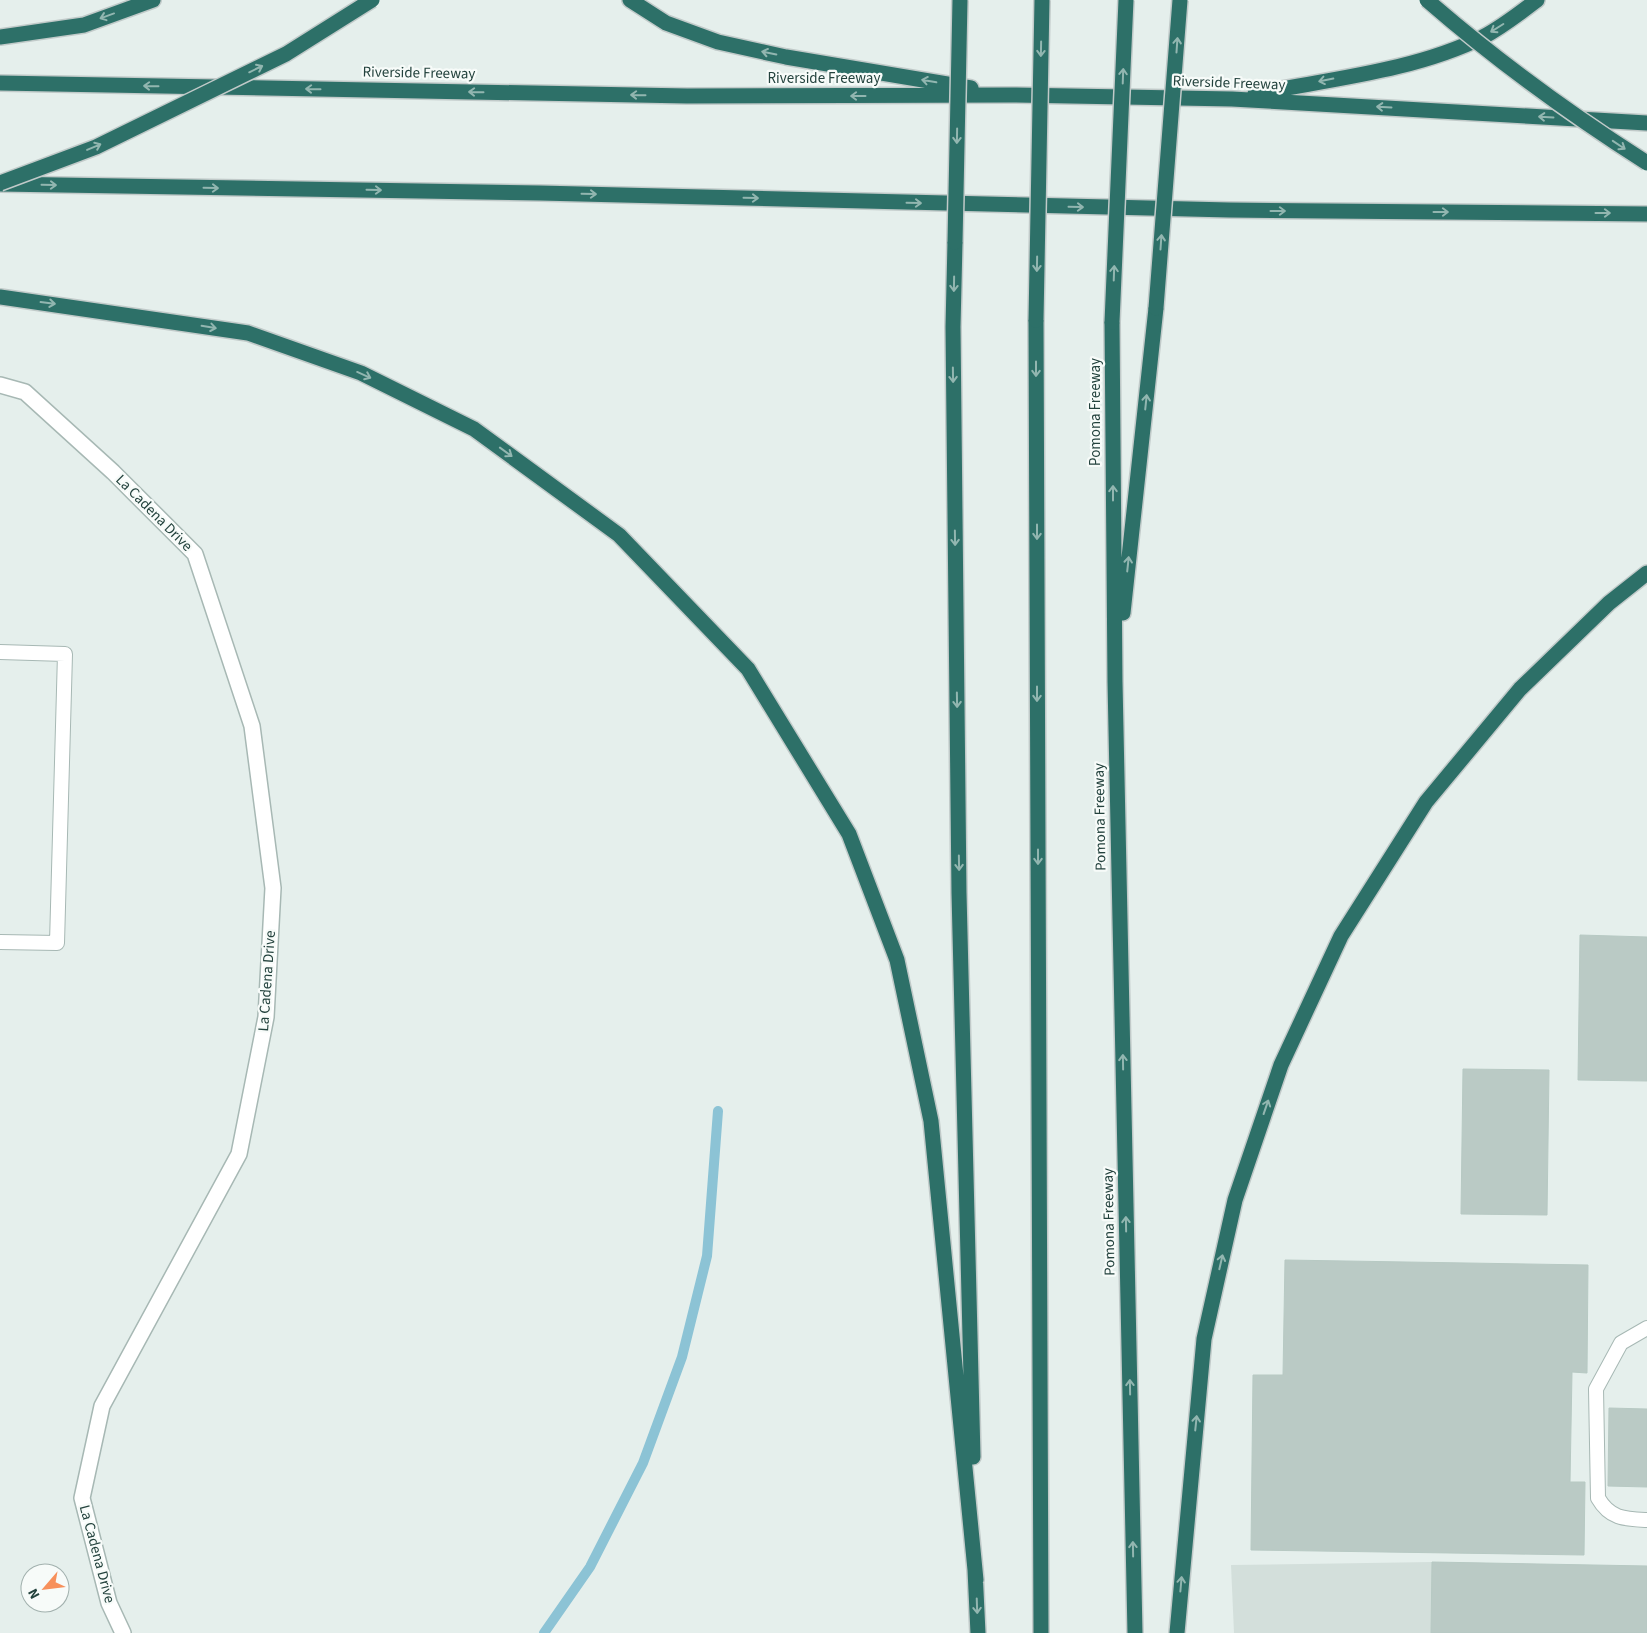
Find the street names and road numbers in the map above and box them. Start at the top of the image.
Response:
street label: Riverside Freeway [362,62,476,84]
street label: Riverside Freeway [768,68,880,89]
street label: Riverside Freeway [1172,71,1286,95]
street label: Pomona Freeway [1085,358,1106,466]
street label: La Cadena Drive [111,470,197,556]
street label: Pomona Freeway [1089,763,1111,871]
street label: La Cadena Drive [253,930,281,1032]
street label: Pomona Freeway [1098,1168,1120,1276]
street label: La Cadena Drive [74,1502,120,1606]

